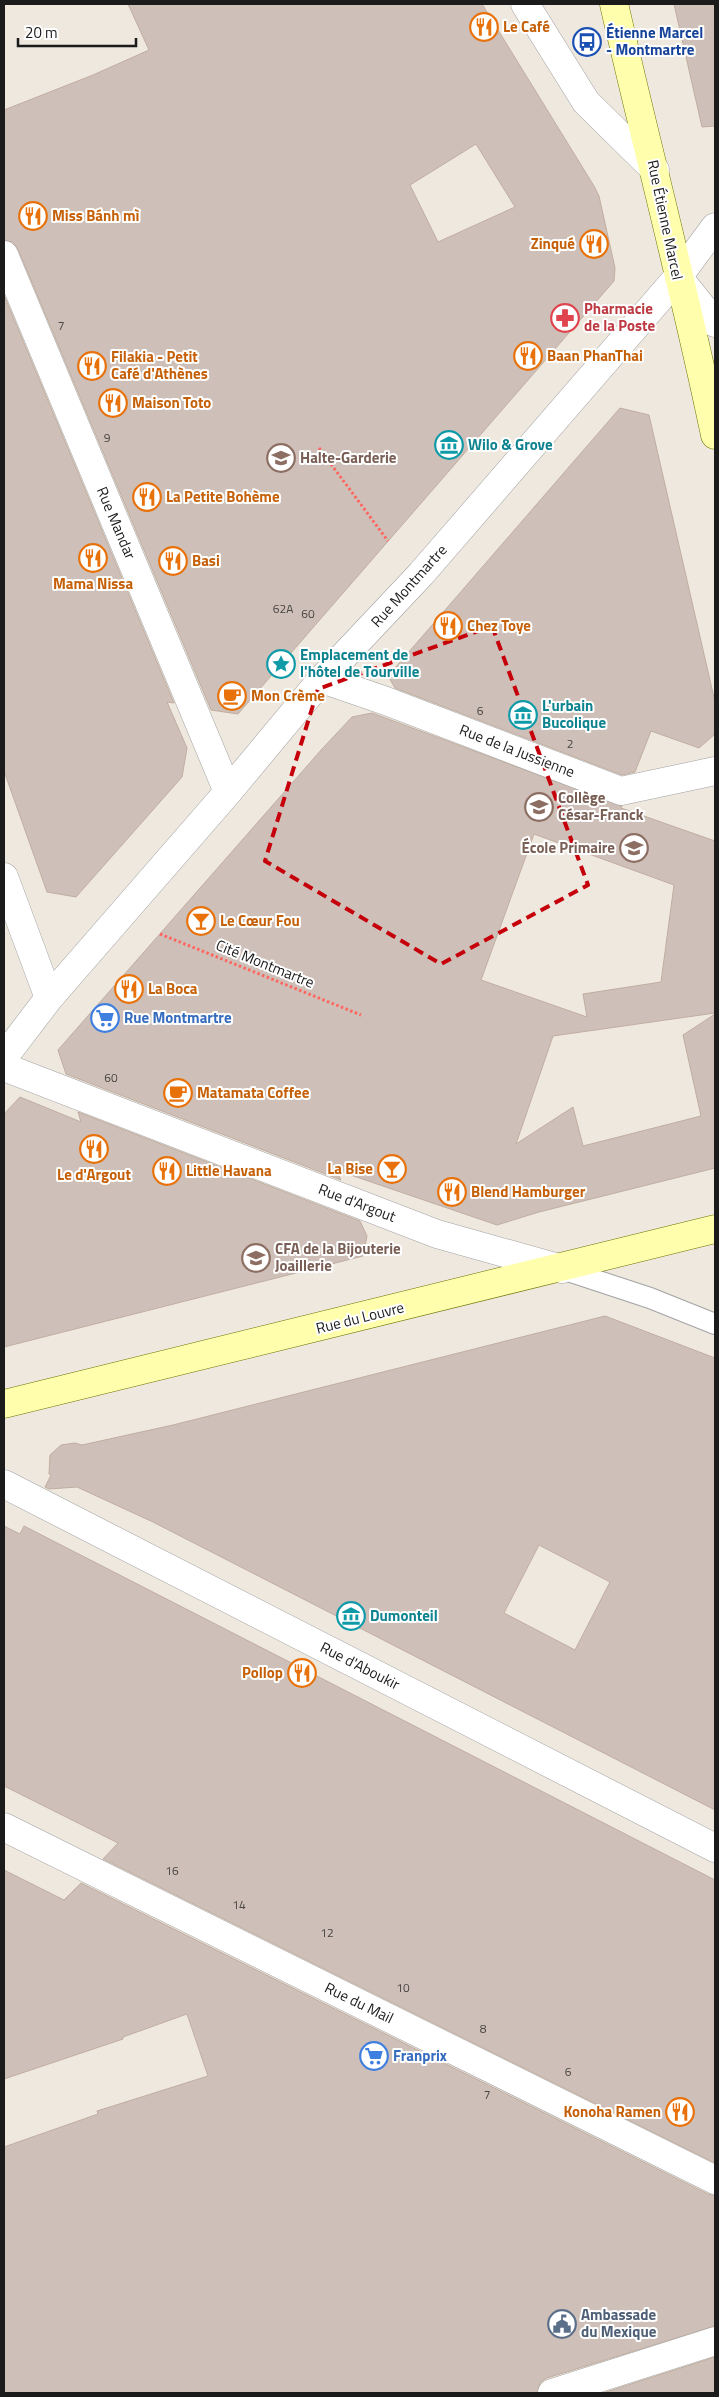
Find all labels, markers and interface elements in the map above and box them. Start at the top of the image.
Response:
restaurant icon: Le Café [469,12,499,42]
scale bar [18,15,135,47]
place label: Le Café [503,15,550,38]
text: 20 m [25,21,58,44]
place label: Étienne Marcel - Montmartre [606,21,703,61]
bus stop icon: Étienne Marcel - Montmartre [572,27,602,57]
street label: Rue Étienne Marcel [642,158,689,282]
restaurant icon: Miss Bánh mì [18,201,48,231]
place label: Miss Bánh mì [52,204,139,227]
restaurant icon: Zinqué [579,229,609,259]
place label: Zinqué [531,232,575,255]
place label: Pharmacie de la Poste [584,297,656,337]
pharmacy icon: Pharmacie de la Poste [550,303,580,333]
house number: 7 [58,316,64,335]
restaurant icon: Baan PhanThai [513,341,543,371]
place label: Baan PhanThai [547,344,643,367]
place label: Filakia - Petit Café d'Athènes [111,345,208,385]
restaurant icon: Filakia - Petit Café d'Athènes [77,351,107,381]
restaurant icon: Maison Toto [98,388,128,418]
place label: Maison Toto [132,391,211,414]
house number: 9 [104,428,111,447]
museum icon: Wilo & Grove [434,430,464,460]
place label: Wilo & Grove [468,433,553,456]
school or university icon: Halte-Garderie [266,443,296,473]
place label: Halte-Garderie [300,446,397,469]
restaurant icon: La Petite Bohème [132,482,162,512]
street label: Rue Mandar [91,483,142,563]
place label: La Petite Bohème [166,485,280,508]
street label: Rue Montmartre [365,539,452,632]
restaurant icon: Mama Nissa [78,543,108,573]
restaurant icon: Basi [158,546,188,576]
place label: Basi [192,549,220,572]
place label: Mama Nissa [53,572,133,595]
house number: 62A [273,599,293,618]
house number: 60 [301,604,315,623]
restaurant icon: Chez Toye [433,611,463,641]
place label: Chez Toye [467,614,531,637]
place label: Emplacement de l'hôtel de Tourville [300,643,420,683]
place icon: Emplacement de l'hôtel de Tourville [266,649,296,679]
cafe icon: Mon Crème [217,681,247,711]
place label: Mon Crème [251,684,325,707]
place label: L'urbain Bucolique [542,694,606,734]
museum icon: L'urbain Bucolique [508,700,538,730]
house number: 6 [477,701,484,720]
street label: Rue de la Jussienne [456,718,578,783]
house number: 2 [567,734,573,753]
place label: Collège César-Franck [558,786,644,826]
school or university icon: Collège César-Franck [524,792,554,822]
school or university icon: École Primaire [619,833,649,863]
place label: École Primaire [522,836,615,859]
bar icon: Le Cœur Fou [186,906,216,936]
place label: Le Cœur Fou [220,909,300,932]
street label: Cité Montmartre [212,933,318,994]
restaurant icon: La Boca [114,974,144,1004]
place label: La Boca [148,977,198,1000]
supermarket icon: Rue Montmartre [90,1003,120,1033]
place label: Rue Montmartre [124,1006,232,1029]
house number: 60 [104,1068,118,1087]
cafe icon: Matamata Coffee [163,1078,193,1108]
place label: Matamata Coffee [197,1081,310,1104]
restaurant icon: Le d'Argout [79,1134,109,1164]
bar icon: La Bise [377,1154,407,1184]
restaurant icon: Little Havana [152,1156,182,1186]
place label: La Bise [327,1157,373,1180]
place label: Little Havana [186,1159,272,1182]
place label: Le d'Argout [57,1163,131,1186]
street label: Rue d'Argout [315,1177,400,1228]
restaurant icon: Blend Hamburger [437,1177,467,1207]
place label: Blend Hamburger [471,1180,586,1203]
place label: CFA de la Bijouterie Joaillerie [275,1237,401,1277]
school or university icon: CFA de la Bijouterie Joaillerie [241,1243,271,1273]
street label: Rue du Louvre [313,1295,406,1340]
museum icon: Dumonteil [336,1601,366,1631]
place label: Dumonteil [370,1604,438,1627]
street label: Rue d'Aboukir [316,1636,404,1696]
restaurant icon: Pollop [287,1658,317,1688]
place label: Pollop [242,1661,283,1684]
house number: 16 [165,1861,179,1880]
house number: 14 [232,1895,246,1914]
house number: 12 [320,1923,334,1942]
street label: Rue du Mail [321,1976,398,2029]
house number: 10 [396,1978,410,1997]
house number: 8 [480,2019,487,2038]
supermarket icon: Franprix [359,2041,389,2071]
place label: Franprix [393,2044,447,2067]
house number: 6 [565,2062,572,2081]
house number: 7 [484,2085,490,2104]
restaurant icon: Konoha Ramen [665,2097,695,2127]
place label: Konoha Ramen [563,2100,661,2123]
place label: Ambassade du Mexique [581,2303,657,2343]
public building icon: Ambassade du Mexique [547,2309,577,2339]

